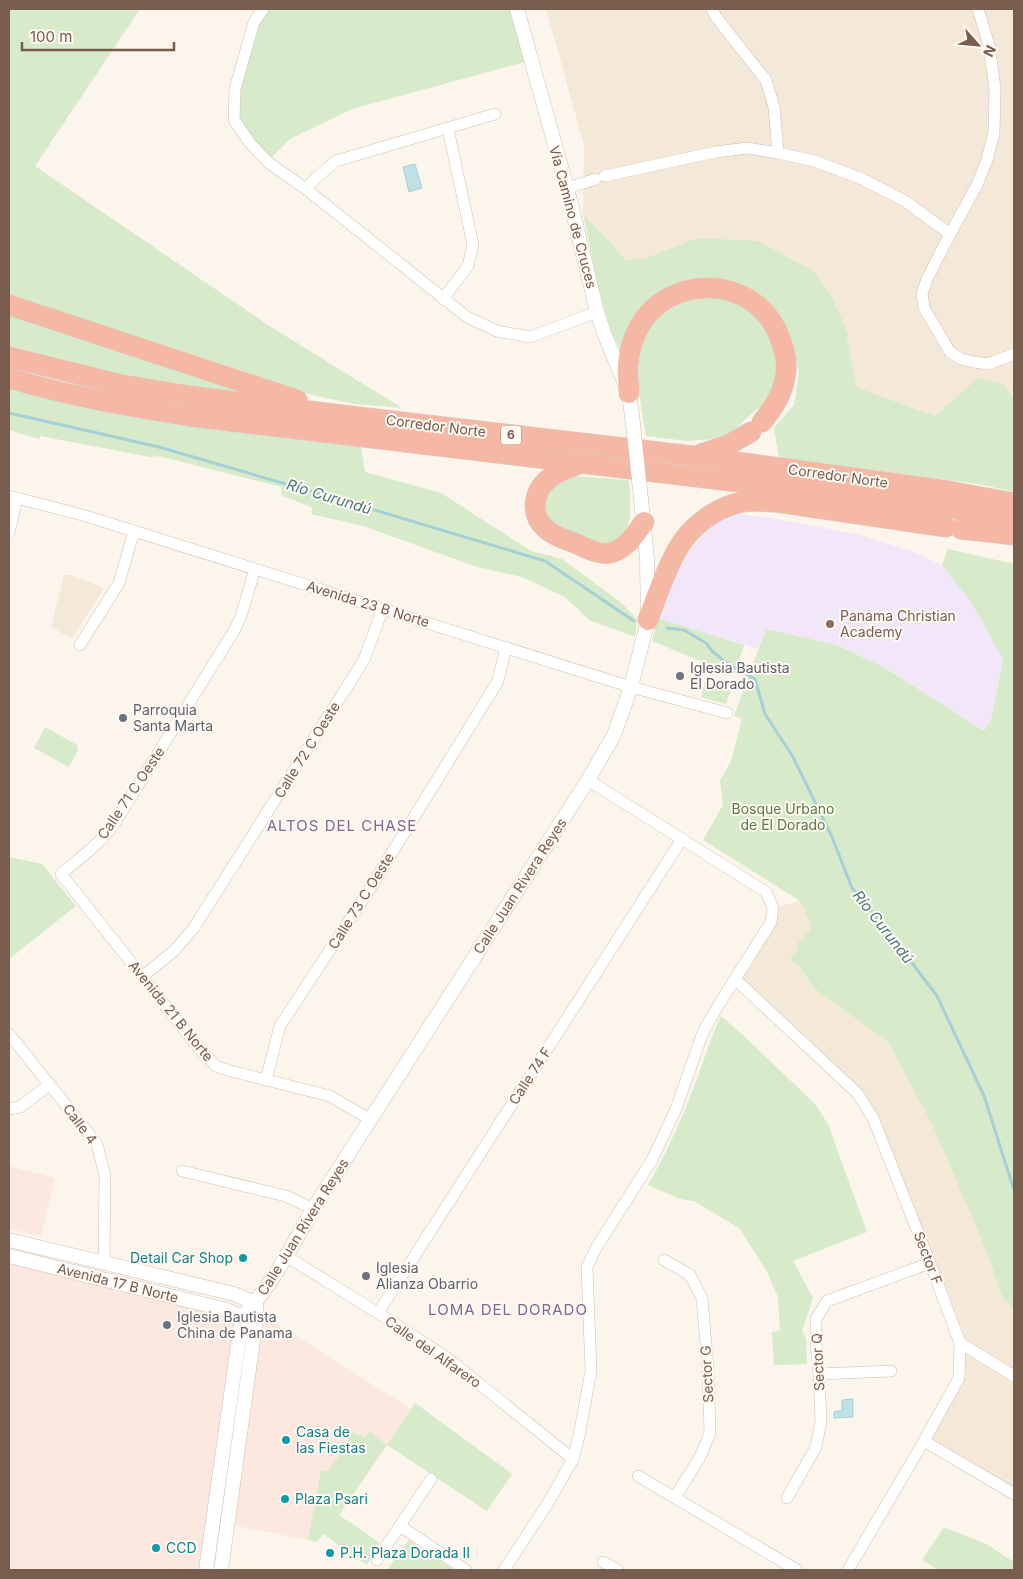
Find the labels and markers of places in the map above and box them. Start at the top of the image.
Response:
place label: Panama Christian Academy [840,607,956,640]
marker: Panama Christian Academy [824,618,836,630]
place label: Iglesia Bautista El Dorado [690,659,790,692]
marker: Iglesia Bautista El Dorado [674,670,686,682]
place label: Parroquia Santa Marta [133,701,213,734]
marker: Parroquia Santa Marta [117,712,129,724]
place label: Detail Car Shop [130,1249,233,1266]
marker: Detail Car Shop [237,1252,249,1264]
place label: Iglesia Alianza Obarrio [376,1259,478,1292]
marker: Iglesia Alianza Obarrio [360,1270,372,1282]
place label: Iglesia Bautista China de Panama [177,1308,293,1341]
marker: Iglesia Bautista China de Panama [161,1319,173,1331]
place label: Casa de las Fiestas [296,1423,366,1456]
marker: Casa de las Fiestas [280,1434,292,1446]
place label: Plaza Psari [295,1490,368,1507]
marker: Plaza Psari [279,1493,291,1505]
place label: CCD [166,1539,197,1556]
marker: CCD [150,1542,162,1554]
place label: P.H. Plaza Dorada II [340,1544,470,1561]
marker: P.H. Plaza Dorada II [324,1547,336,1559]

